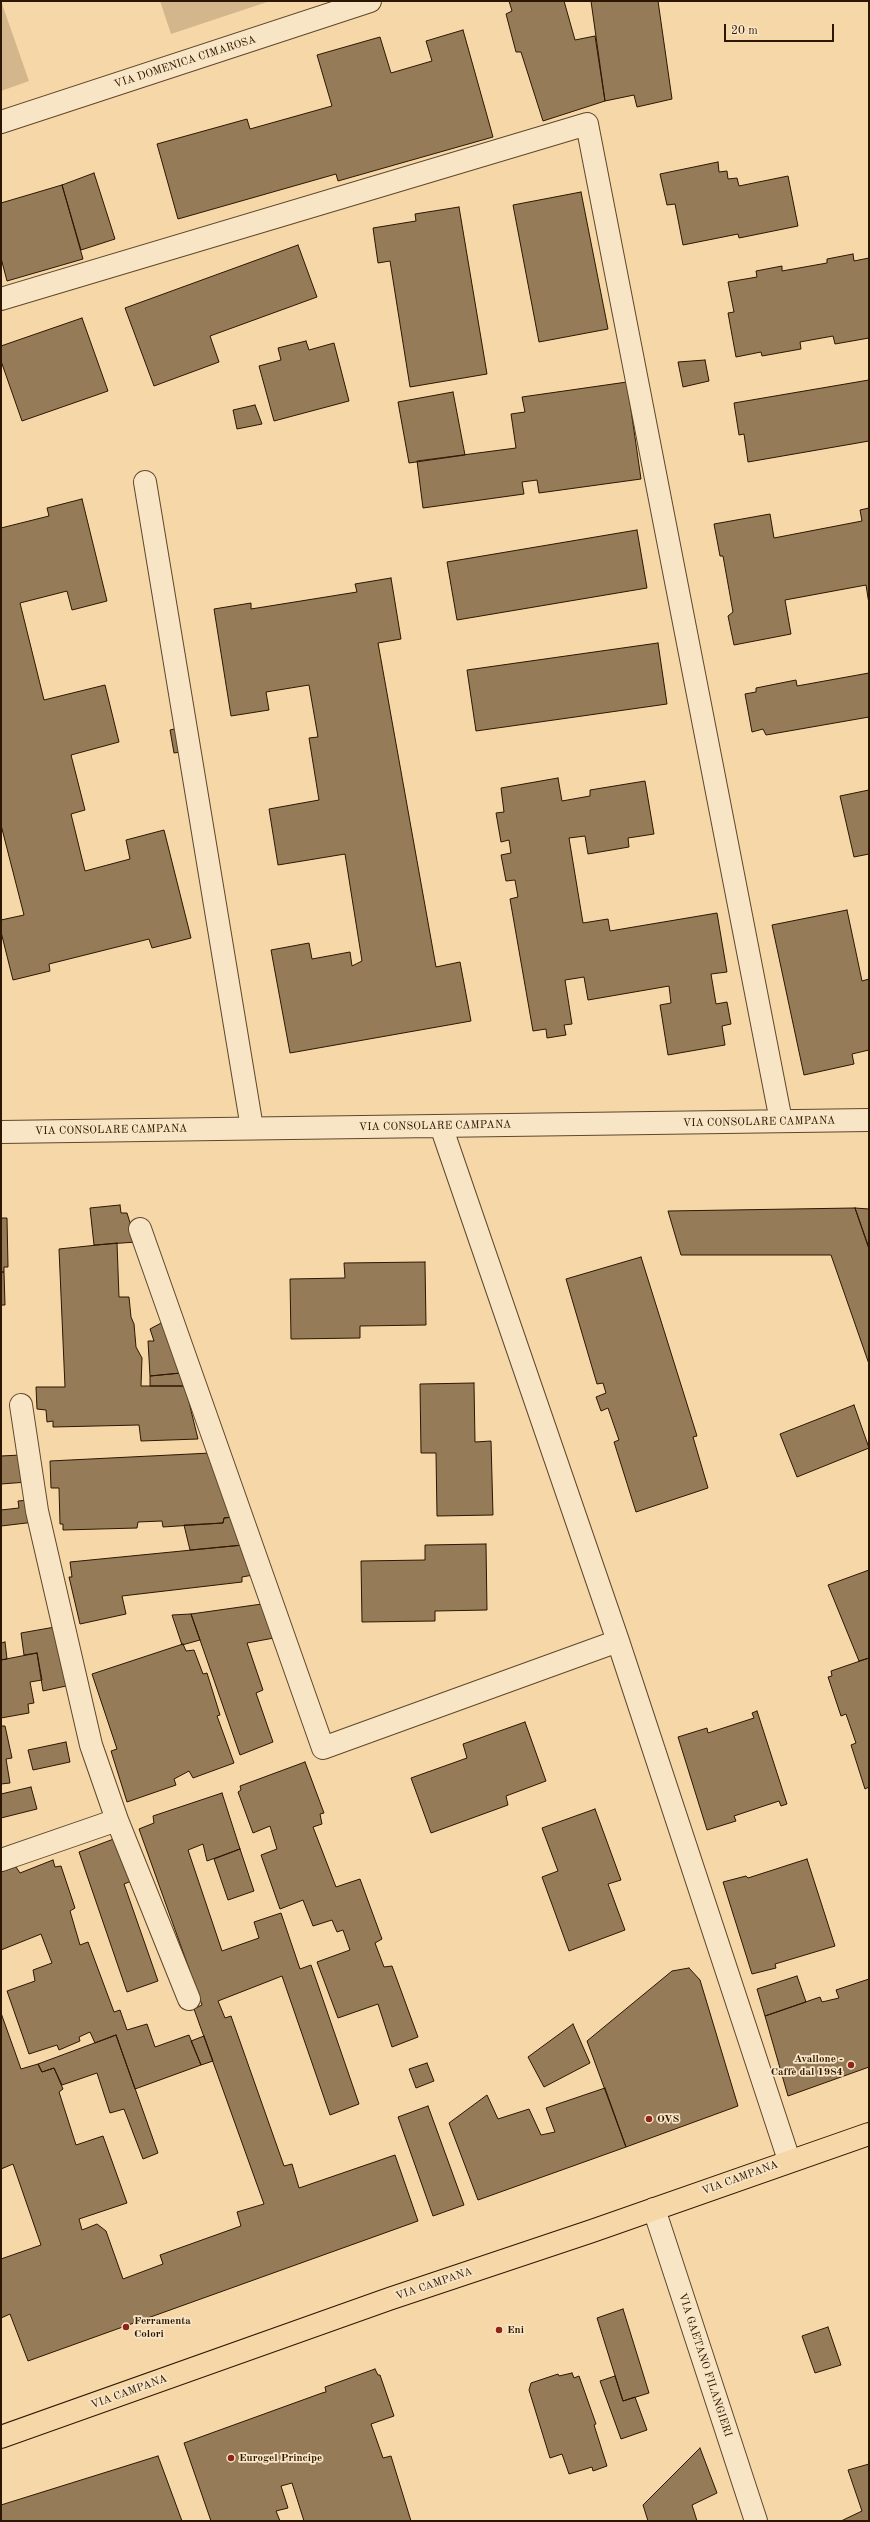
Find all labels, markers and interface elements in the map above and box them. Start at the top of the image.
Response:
scale bar [726,16,836,42]
text: 20 m [731,25,758,37]
street label: VIA DOMENICA CIMAROSA [112,33,258,91]
street label: VIA CONSOLARE CAMPANA [683,1114,835,1130]
street label: VIA CONSOLARE CAMPANA [359,1118,511,1134]
street label: VIA CONSOLARE CAMPANA [35,1122,187,1138]
place label: Avallone - Caffè dal 1984 [771,2052,843,2078]
marker: Avallone - Caffè dal 1984 [846,2060,856,2070]
place label: OVS [657,2112,679,2126]
marker: OVS [644,2114,654,2124]
street label: VIA CAMPANA [700,2158,780,2198]
street label: VIA CAMPANA [394,2265,474,2303]
street label: VIA GAETANO FILANGIERI [675,2291,735,2439]
place label: Ferramenta Colori [134,2314,191,2340]
marker: Ferramenta Colori [121,2322,131,2332]
place label: Eni [507,2323,524,2337]
marker: Eni [494,2325,504,2335]
street label: VIA CAMPANA [89,2372,169,2412]
place label: Eurogel Principe [239,2451,322,2465]
marker: Eurogel Principe [226,2453,236,2463]

